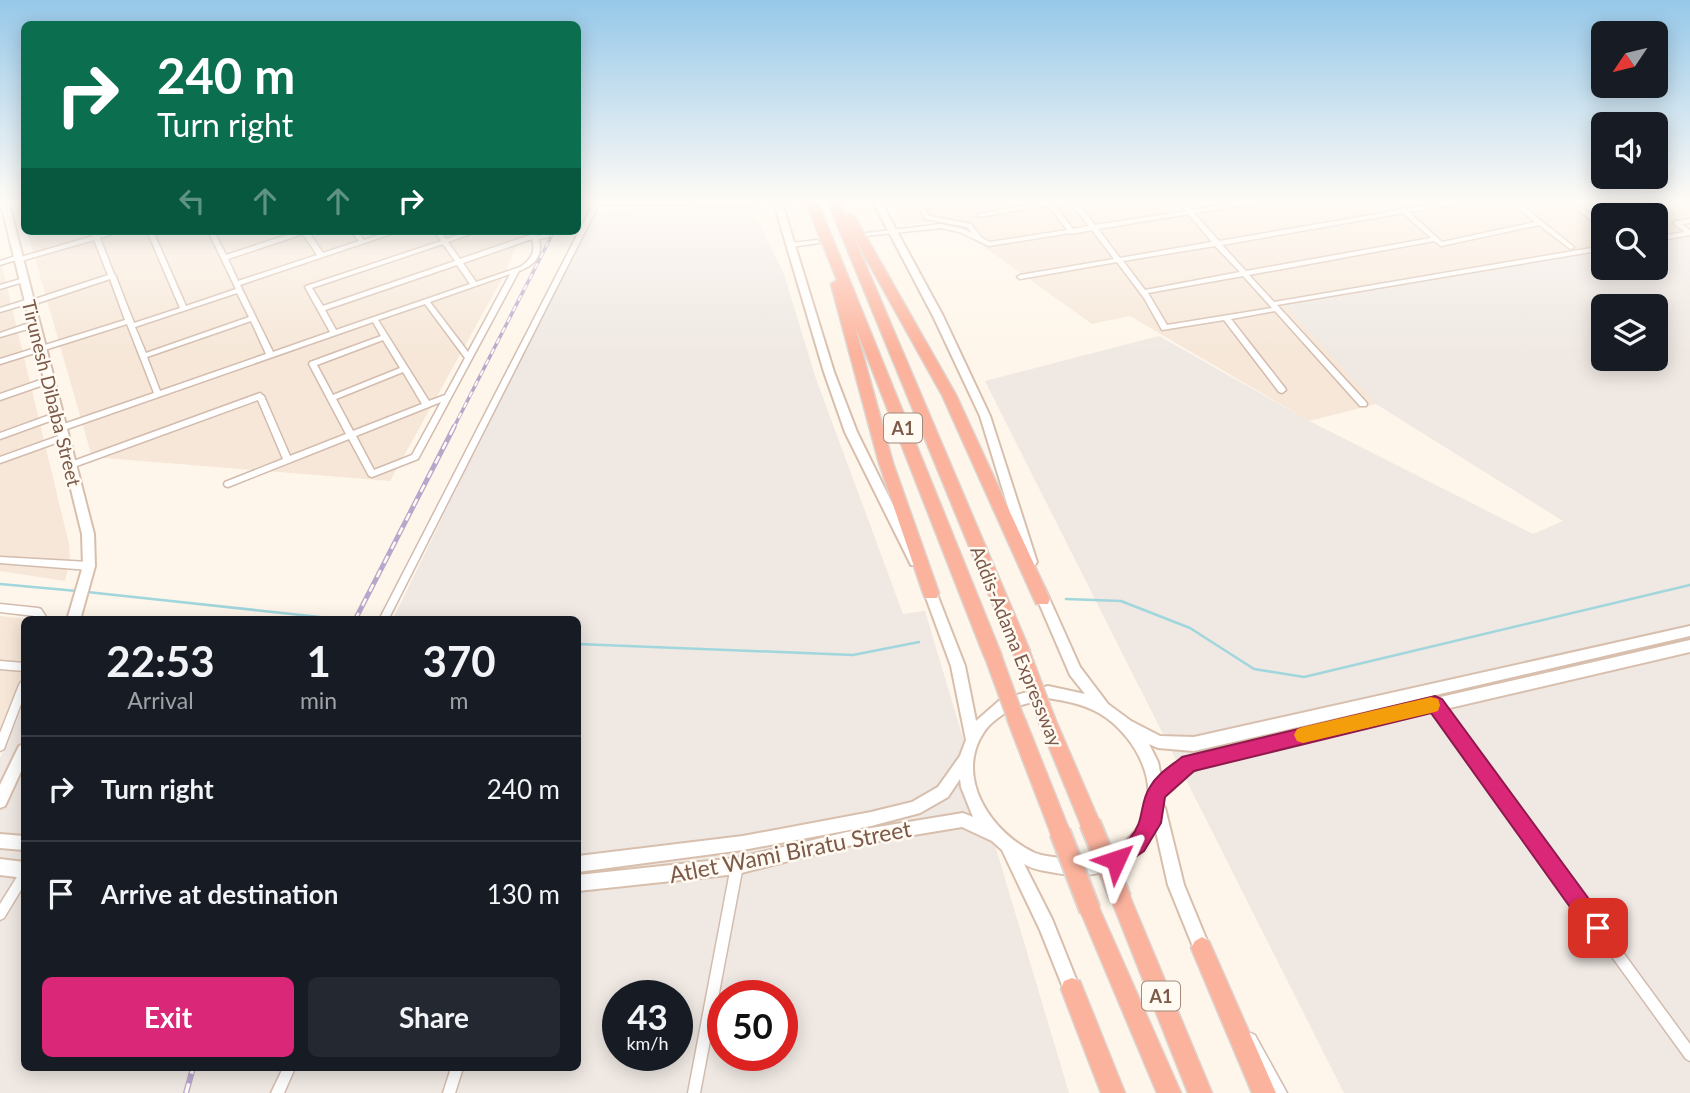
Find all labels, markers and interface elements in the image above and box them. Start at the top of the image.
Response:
north arrow [1591,21,1668,98]
map controls [1591,21,1668,371]
text: 240 m [157,46,295,104]
icon: right [42,49,133,140]
text: Turn right [157,105,293,144]
button: sound [1591,112,1668,189]
icon: left [173,182,211,220]
icon: ahead [246,182,284,220]
icon: ahead [319,182,357,220]
icon: right [392,182,430,220]
button: search [1591,203,1668,280]
button: layers [1591,294,1668,371]
street label: Tirunesh Dibaba Street [18,297,86,489]
road number: A1 [884,414,922,442]
street label: Addis-Adama Expressway [966,542,1068,750]
text: 22:53 [106,636,215,686]
text: 1 [306,636,331,686]
text: 370 [423,636,496,686]
text: Arrival [127,686,194,714]
text: min [300,686,337,714]
text: m [450,686,469,714]
icon: right [42,770,80,808]
text: Turn right [101,773,214,805]
text: 240 m [487,773,560,805]
street label: Atlet Wami Biratu Street [667,814,914,888]
position arrow [1079,823,1153,897]
icon: arrive [42,875,80,913]
text: Arrive at destination [101,878,338,910]
text: 130 m [487,878,560,910]
pin [1568,898,1628,958]
icon: arrive [1579,909,1617,947]
button: Exit [42,977,294,1057]
button: Share [308,977,560,1057]
speed limit sign: 50 [707,980,798,1071]
road number: A1 [1142,981,1180,1010]
text: 43 [627,995,668,1037]
text: km/h [626,1032,669,1054]

